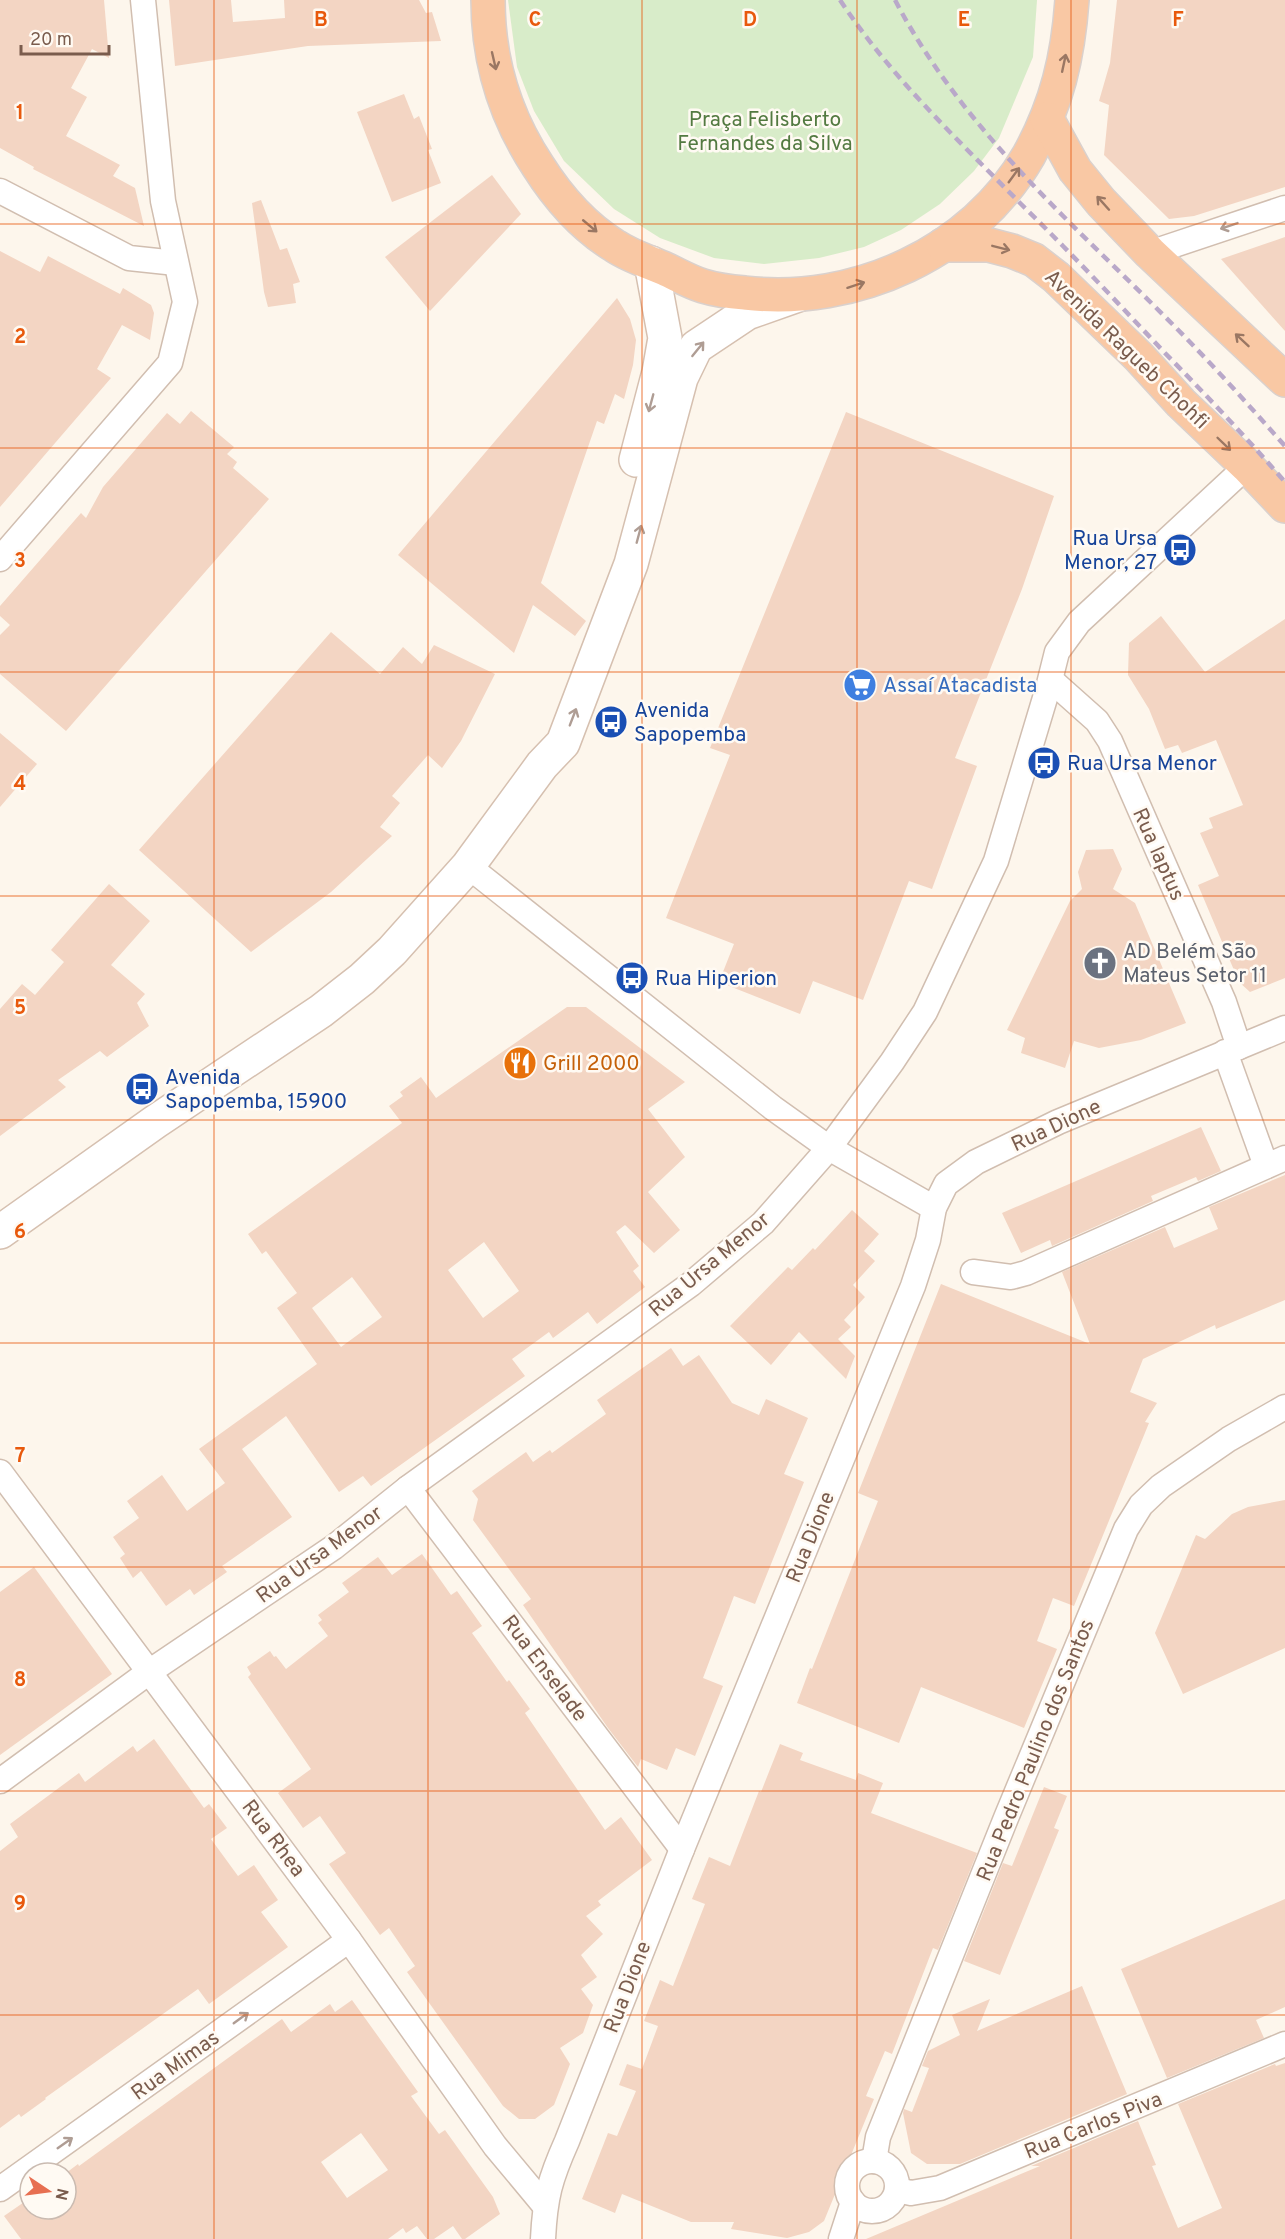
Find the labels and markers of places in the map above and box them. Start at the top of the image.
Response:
place label: Rua Ursa Menor, 27 [1064,526,1157,577]
bus stop icon: Rua Ursa Menor, 27 [1162,532,1198,568]
supermarket icon: Assaí Atacadista [842,667,878,703]
place label: Assaí Atacadista [883,673,1037,700]
place label: Avenida Sapopemba [634,698,746,749]
bus stop icon: Avenida Sapopemba [593,704,629,740]
bus stop icon: Rua Ursa Menor [1026,745,1062,781]
place label: Rua Ursa Menor [1067,751,1217,778]
place label: AD Belém São Mateus Setor 11 [1123,939,1267,990]
church icon: AD Belém São Mateus Setor 11 [1082,945,1118,981]
bus stop icon: Rua Hiperion [614,960,650,996]
place label: Rua Hiperion [655,966,777,993]
restaurant icon: Grill 2000 [502,1045,538,1081]
place label: Grill 2000 [543,1051,640,1078]
place label: Avenida Sapopemba, 15900 [165,1065,347,1116]
bus stop icon: Avenida Sapopemba, 15900 [124,1071,160,1107]

